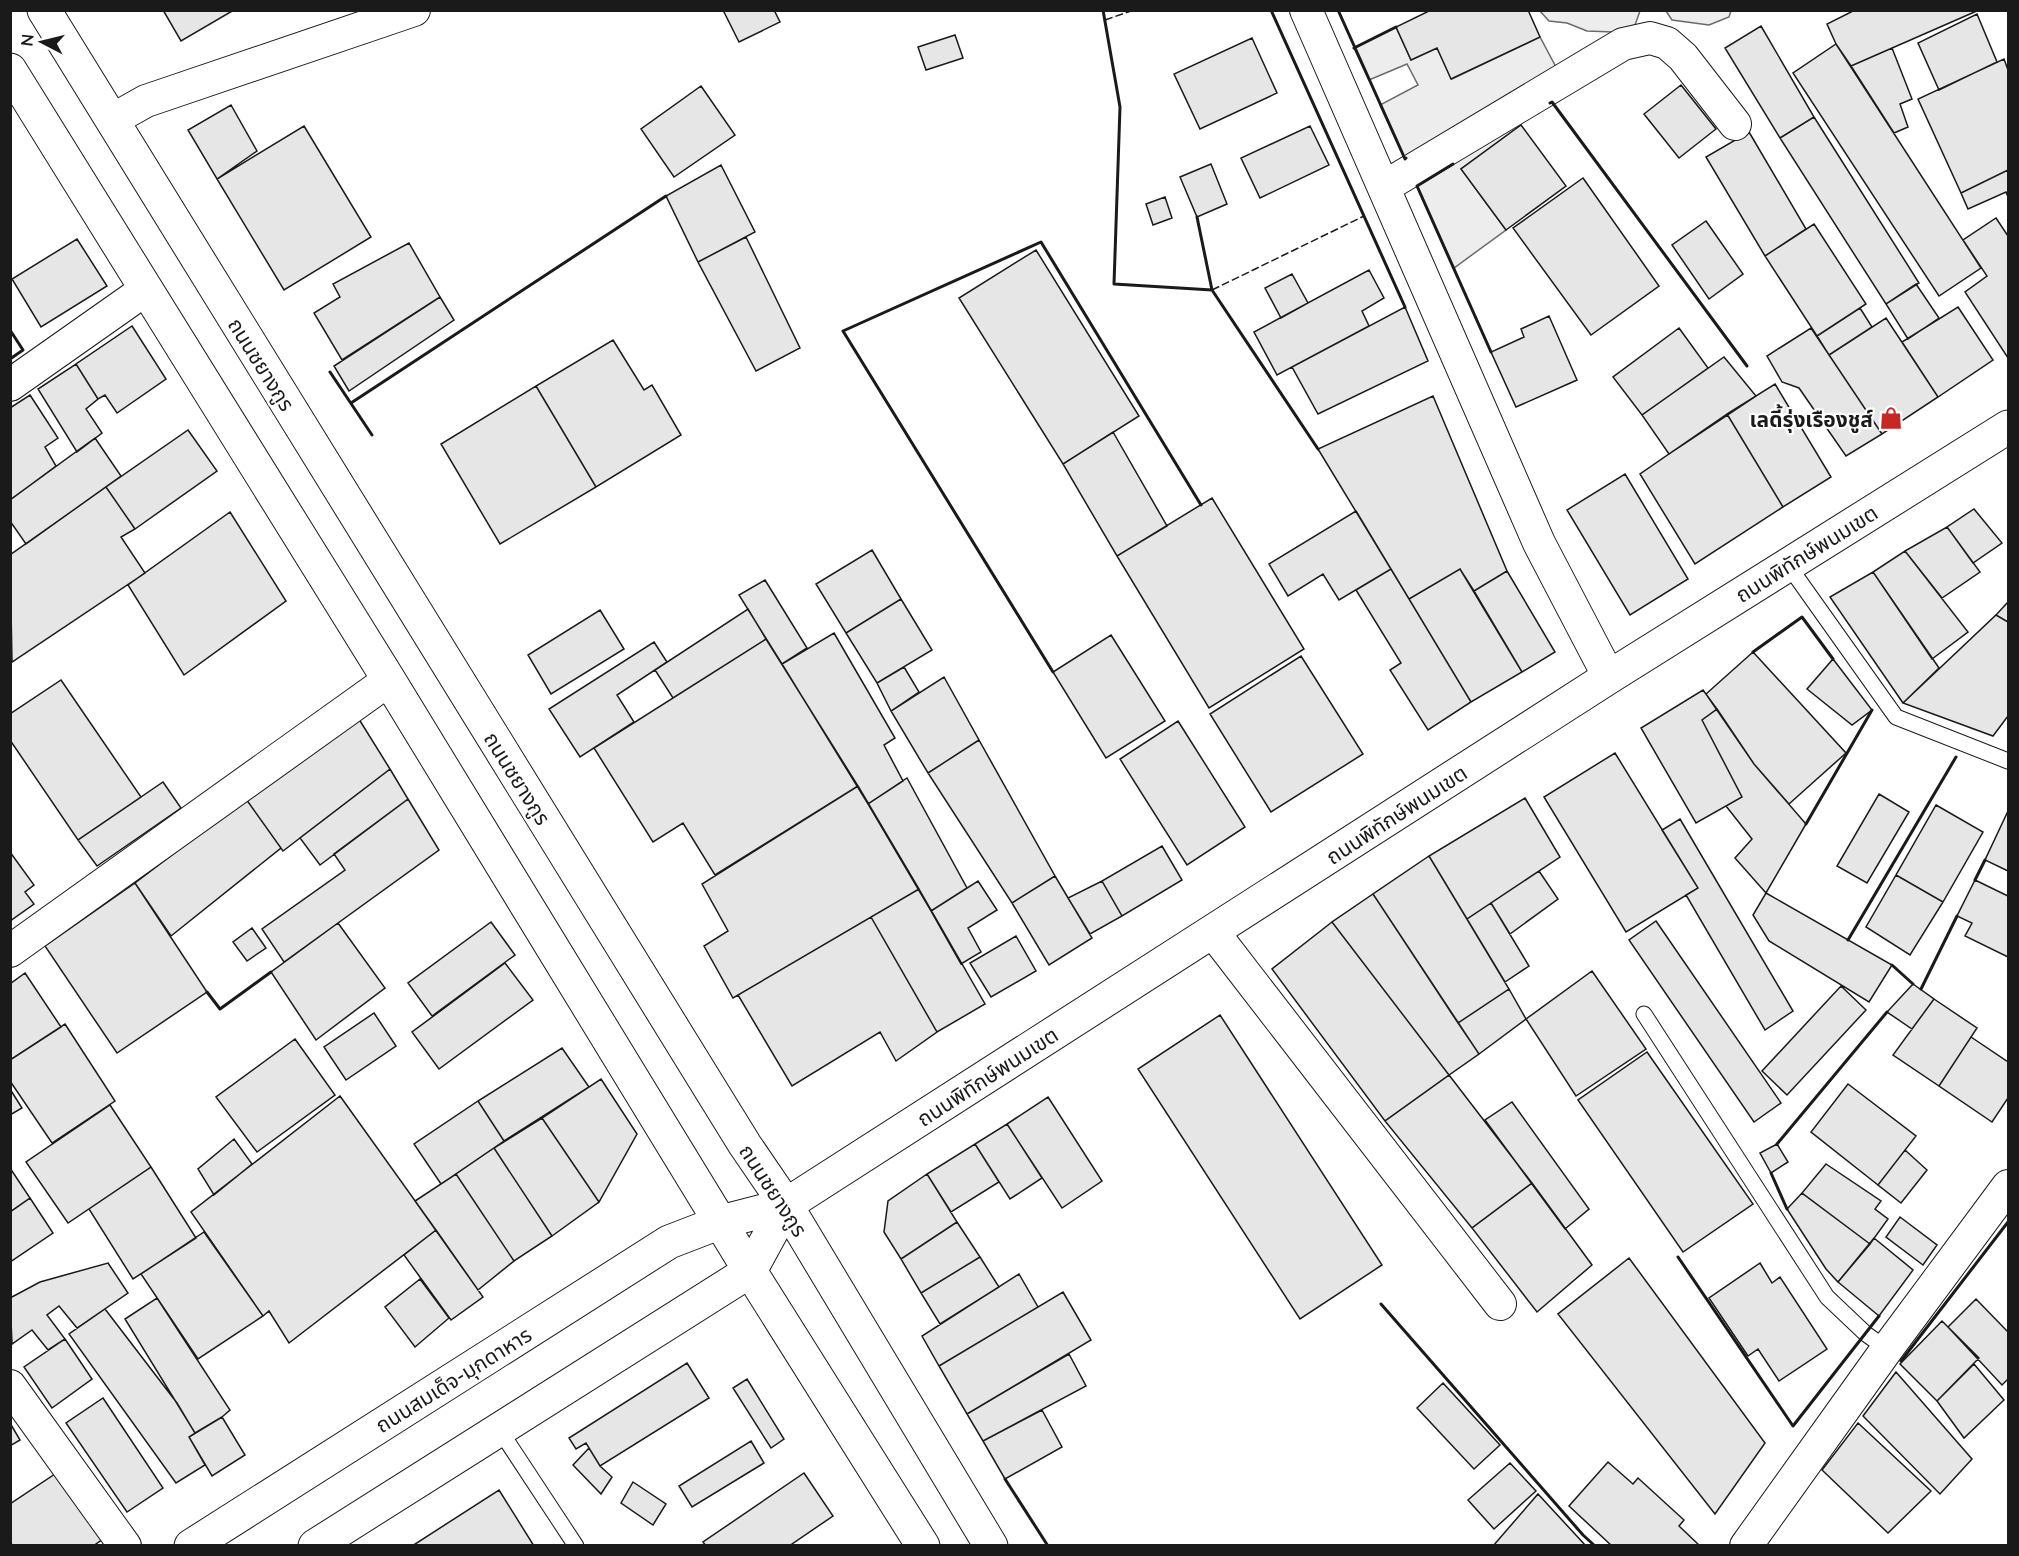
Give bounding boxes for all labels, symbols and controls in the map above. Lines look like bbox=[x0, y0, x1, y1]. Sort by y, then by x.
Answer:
north arrow bbox=[12, 12, 72, 72]
text: N bbox=[16, 33, 37, 47]
street label: ถนนชยางกูร bbox=[222, 313, 300, 416]
place label: เลดี้รุ่งเรืองชูส์ bbox=[1750, 404, 1873, 433]
shop icon: เลดี้รุ่งเรืองชูส์ bbox=[1878, 405, 1904, 431]
street label: ถนนพิทักษ์พนมเขต bbox=[1730, 499, 1882, 607]
street label: ถนนชยางกูร bbox=[478, 727, 556, 830]
street label: ถนนพิทักษ์พนมเขต bbox=[1321, 759, 1471, 869]
street label: ถนนพิทักษ์พนมเขต bbox=[912, 1021, 1062, 1131]
street label: ถนนชยางกูร bbox=[733, 1139, 813, 1242]
street label: ถนนสมเด็จ-มุกดาหาร bbox=[370, 1321, 537, 1439]

